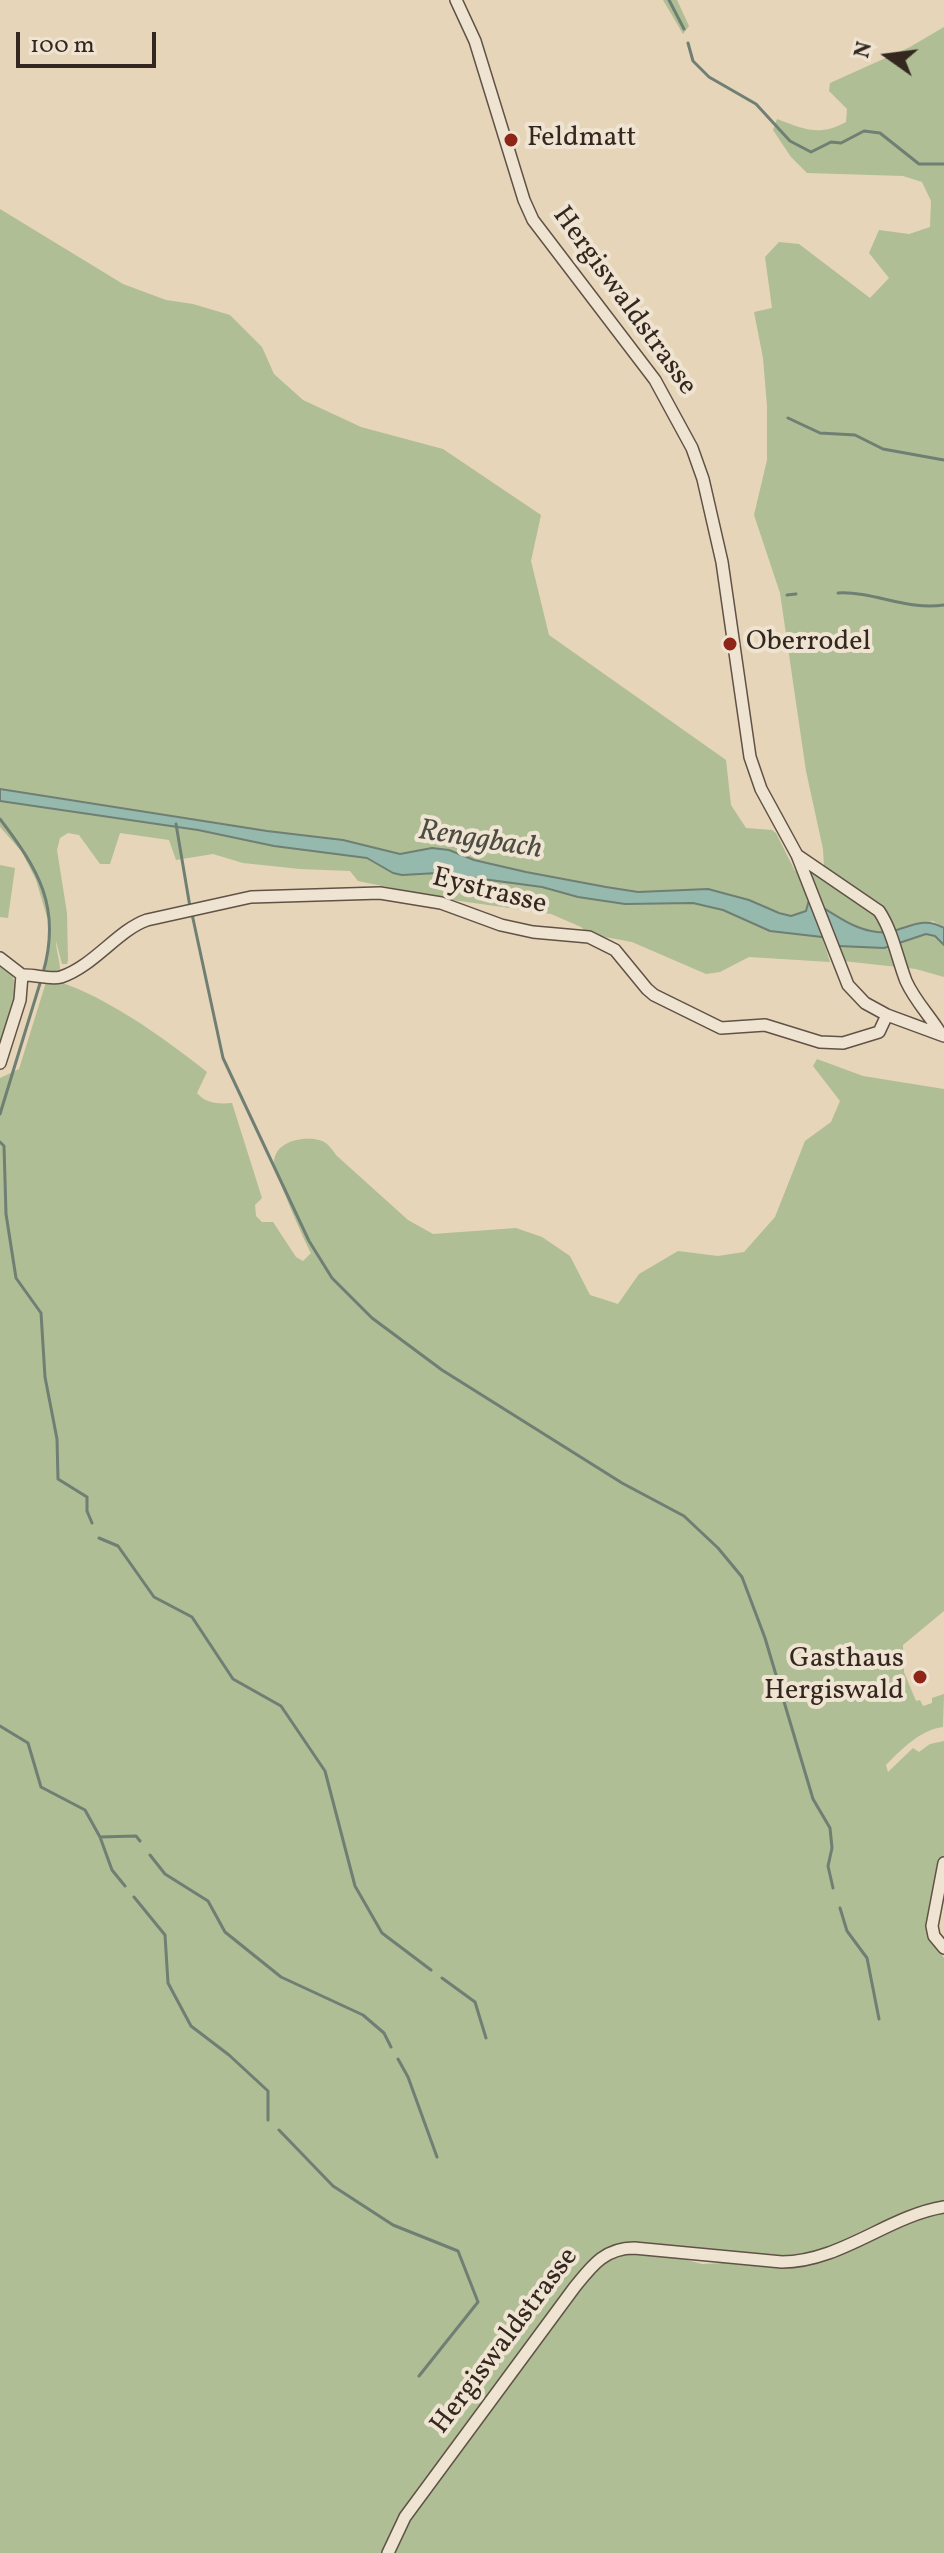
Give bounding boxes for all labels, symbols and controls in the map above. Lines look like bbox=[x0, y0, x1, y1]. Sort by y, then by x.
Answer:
scale bar bbox=[20, 16, 160, 66]
north arrow bbox=[848, 16, 928, 96]
text: 100 m bbox=[30, 29, 95, 63]
text: N bbox=[847, 39, 881, 62]
place label: Feldmatt bbox=[527, 123, 636, 157]
marker: Feldmatt bbox=[502, 131, 520, 149]
street label: Hergiswaldstrasse bbox=[543, 201, 703, 403]
place label: Oberrodel bbox=[746, 627, 871, 661]
marker: Oberrodel bbox=[721, 635, 739, 653]
water label: Renggbach bbox=[416, 814, 544, 870]
street label: Eystrasse bbox=[428, 863, 550, 923]
place label: Gasthaus Hergiswald bbox=[764, 1644, 904, 1710]
marker: Gasthaus Hergiswald bbox=[911, 1668, 929, 1686]
street label: Hergiswaldstrasse bbox=[425, 2242, 587, 2442]

